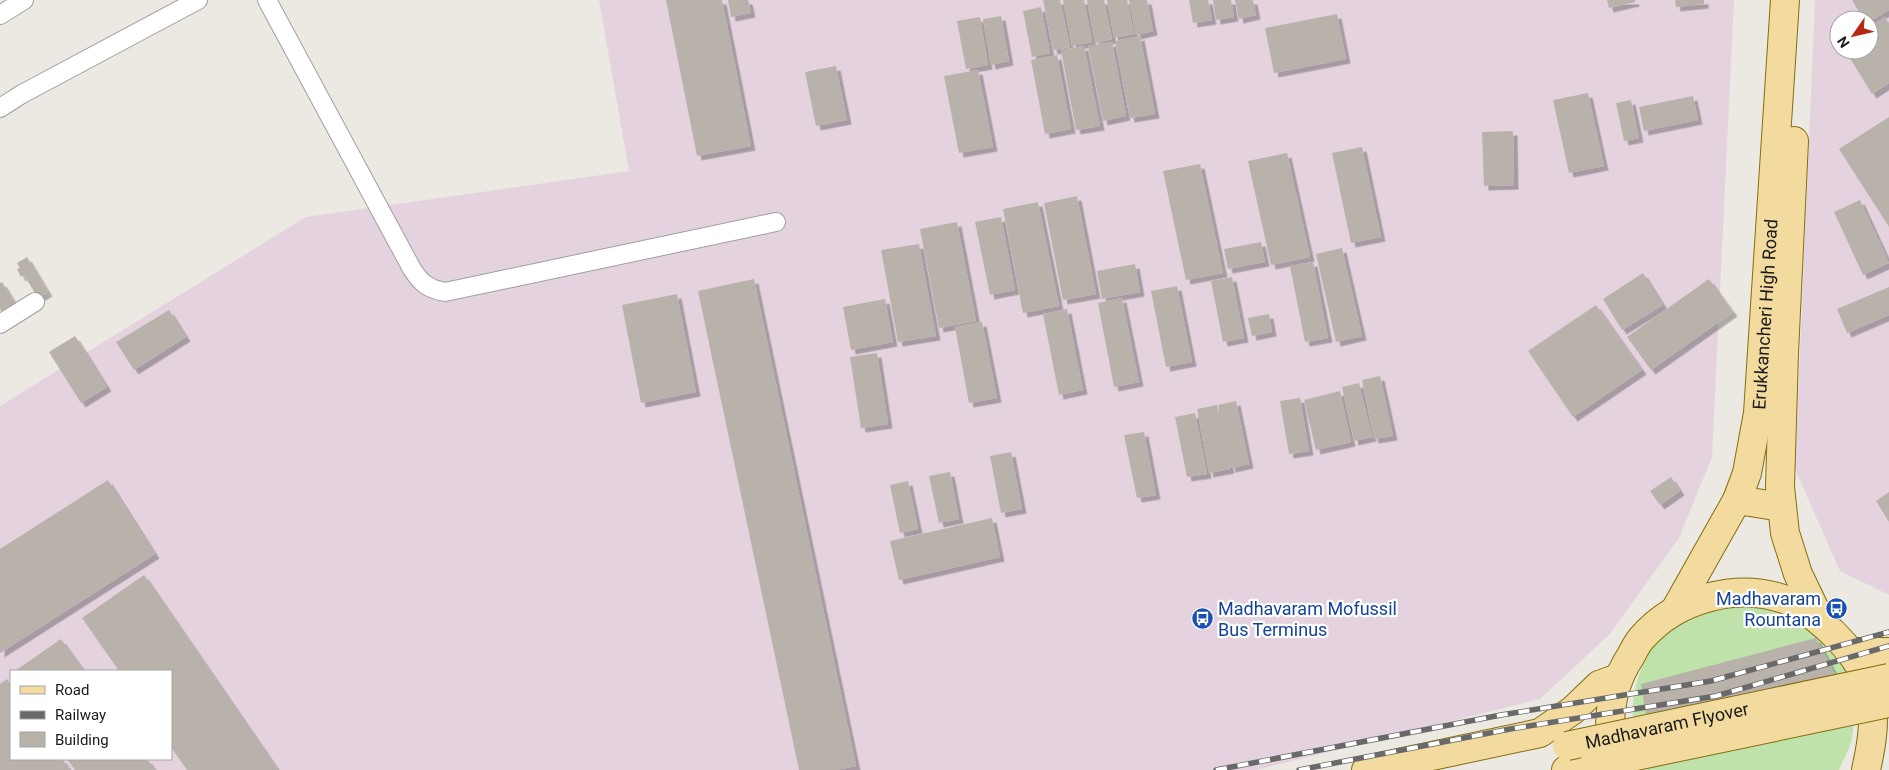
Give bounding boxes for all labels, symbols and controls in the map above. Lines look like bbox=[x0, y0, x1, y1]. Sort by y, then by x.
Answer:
north arrow bbox=[1829, 10, 1879, 60]
text: N bbox=[1834, 34, 1853, 51]
street label: Erukkancheri High Road bbox=[1748, 218, 1781, 410]
place label: Madhavaram Rountana bbox=[1716, 588, 1821, 630]
bus stop icon: Madhavaram Rountana bbox=[1825, 596, 1849, 620]
place label: Madhavaram Mofussil Bus Terminus bbox=[1218, 598, 1397, 640]
bus stop icon: Madhavaram Mofussil Bus Terminus bbox=[1190, 606, 1214, 630]
legend bbox=[10, 670, 172, 760]
text: Road bbox=[55, 681, 89, 699]
street label: Madhavaram Flyover bbox=[1583, 697, 1750, 752]
text: Railway bbox=[55, 706, 106, 724]
text: Building bbox=[55, 731, 109, 749]

